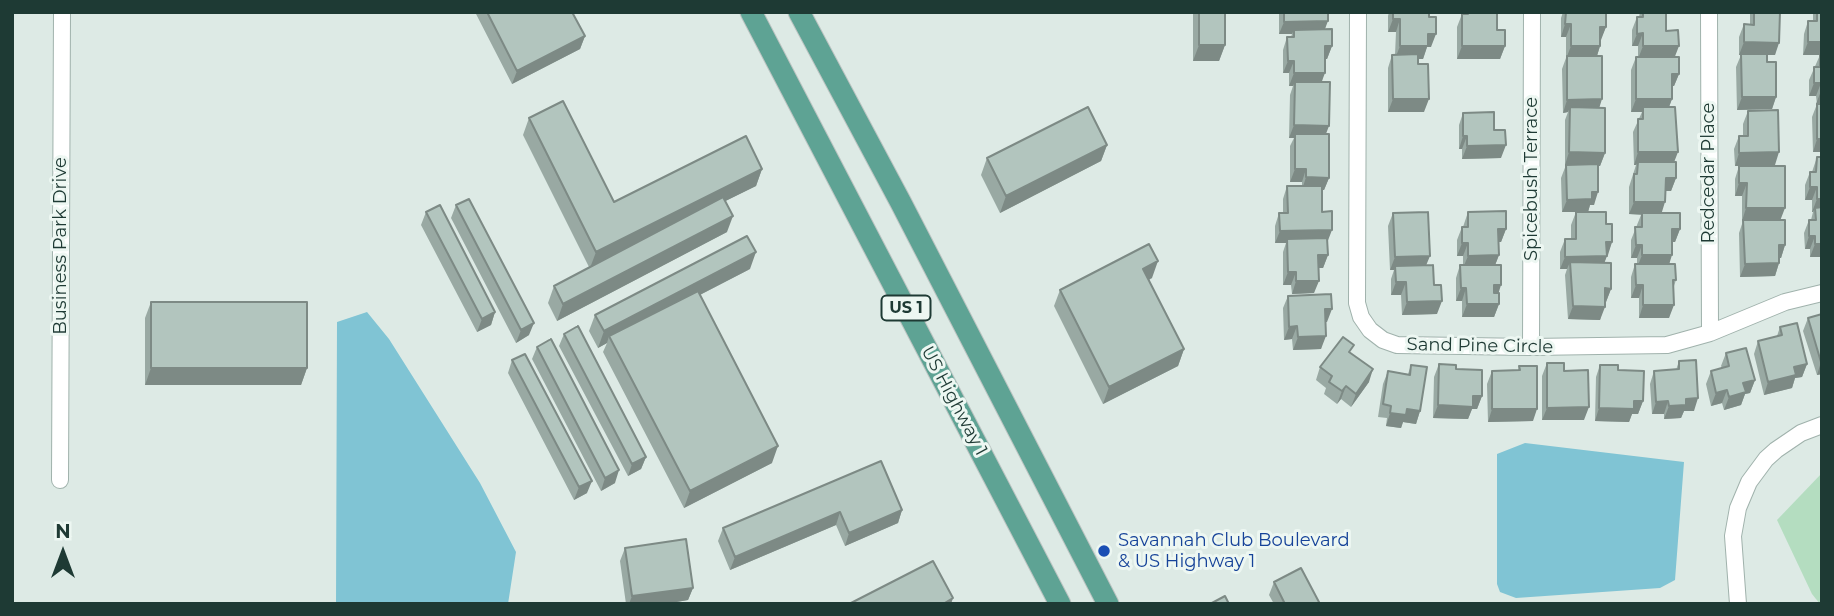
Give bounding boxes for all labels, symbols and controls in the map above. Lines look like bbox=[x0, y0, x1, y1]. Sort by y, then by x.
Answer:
street label: Spicebush Terrace bbox=[1521, 97, 1543, 261]
street label: Redcedar Place bbox=[1698, 103, 1720, 243]
street label: Business Park Drive bbox=[50, 157, 72, 335]
road number: US 1 bbox=[881, 296, 930, 320]
street label: Sand Pine Circle bbox=[1407, 334, 1553, 358]
street label: US Highway 1 bbox=[916, 343, 992, 459]
north arrow bbox=[28, 518, 98, 588]
text: N bbox=[55, 520, 71, 543]
place label: Savannah Club Boulevard & US Highway 1 bbox=[1118, 530, 1350, 572]
marker: Savannah Club Boulevard & US Highway 1 bbox=[1096, 543, 1112, 559]

